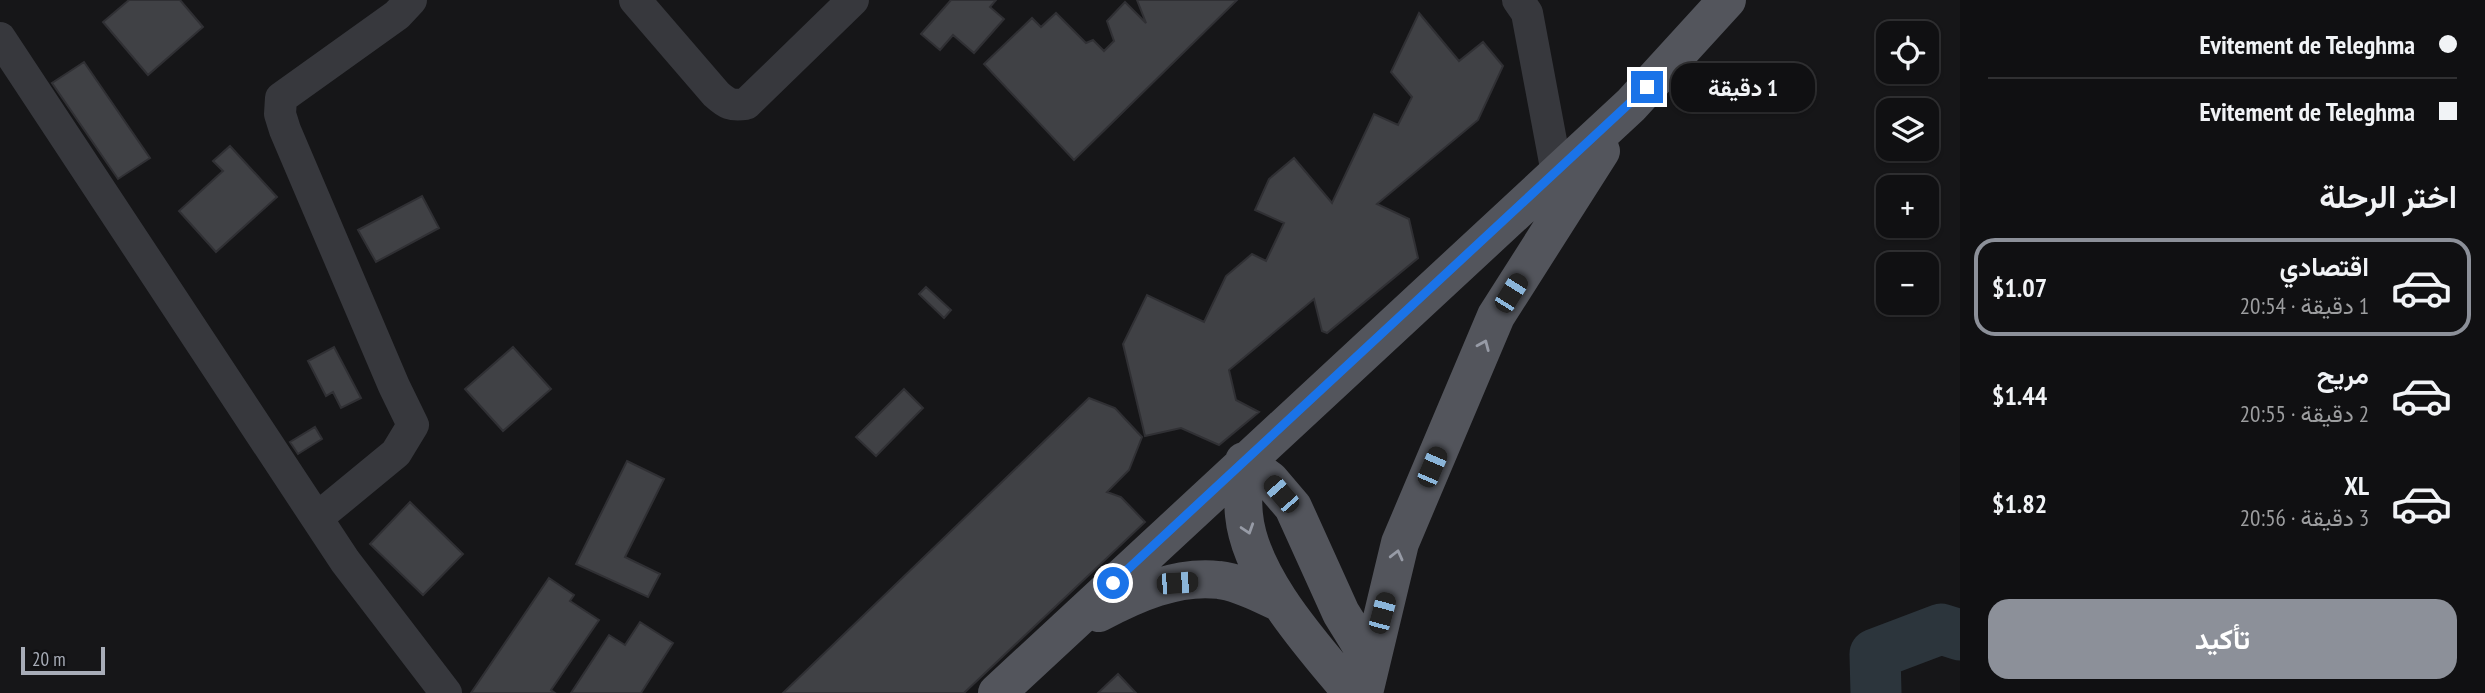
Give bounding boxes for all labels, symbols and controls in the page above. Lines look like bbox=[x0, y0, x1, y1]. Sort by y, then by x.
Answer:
map controls bbox=[1876, 21, 1939, 315]
button: locate bbox=[1876, 21, 1939, 84]
text: Evitement de Teleghma bbox=[2199, 28, 2415, 61]
callout: 1 دقيقة bbox=[1672, 62, 1815, 112]
route end bbox=[1631, 71, 1663, 103]
text: 1 دقيقة bbox=[1708, 73, 1778, 102]
text: Evitement de Teleghma bbox=[2199, 95, 2415, 128]
button: layers bbox=[1876, 98, 1939, 161]
button: + bbox=[1876, 175, 1939, 238]
text: اختر الرحلة bbox=[2319, 175, 2457, 217]
text: اقتصادي bbox=[2280, 250, 2369, 283]
button: − bbox=[1876, 252, 1939, 315]
icon: car bbox=[2390, 256, 2453, 319]
car bbox=[1491, 270, 1532, 316]
text: $1.07 bbox=[1992, 271, 2047, 304]
text: 1 دقيقة · 20:54 bbox=[2240, 291, 2369, 320]
one-way arrow bbox=[1476, 340, 1490, 352]
text: مريح bbox=[2317, 358, 2369, 391]
icon: car bbox=[2390, 364, 2453, 427]
text: $1.44 bbox=[1992, 379, 2047, 412]
text: 2 دقيقة · 20:55 bbox=[2240, 399, 2369, 428]
car bbox=[1415, 444, 1450, 490]
text: XL bbox=[2344, 469, 2369, 502]
car bbox=[1260, 471, 1303, 517]
icon: car bbox=[2390, 472, 2453, 535]
text: $1.82 bbox=[1992, 487, 2047, 520]
text: 3 دقيقة · 20:56 bbox=[2240, 503, 2369, 532]
one-way arrow bbox=[1240, 522, 1254, 534]
one-way arrow bbox=[1389, 549, 1403, 561]
route start bbox=[1097, 567, 1129, 599]
car bbox=[1156, 571, 1199, 595]
car bbox=[1367, 590, 1398, 636]
button: تأكيد bbox=[1988, 599, 2457, 679]
scale bar bbox=[21, 644, 105, 676]
text: 20 m bbox=[32, 647, 66, 671]

